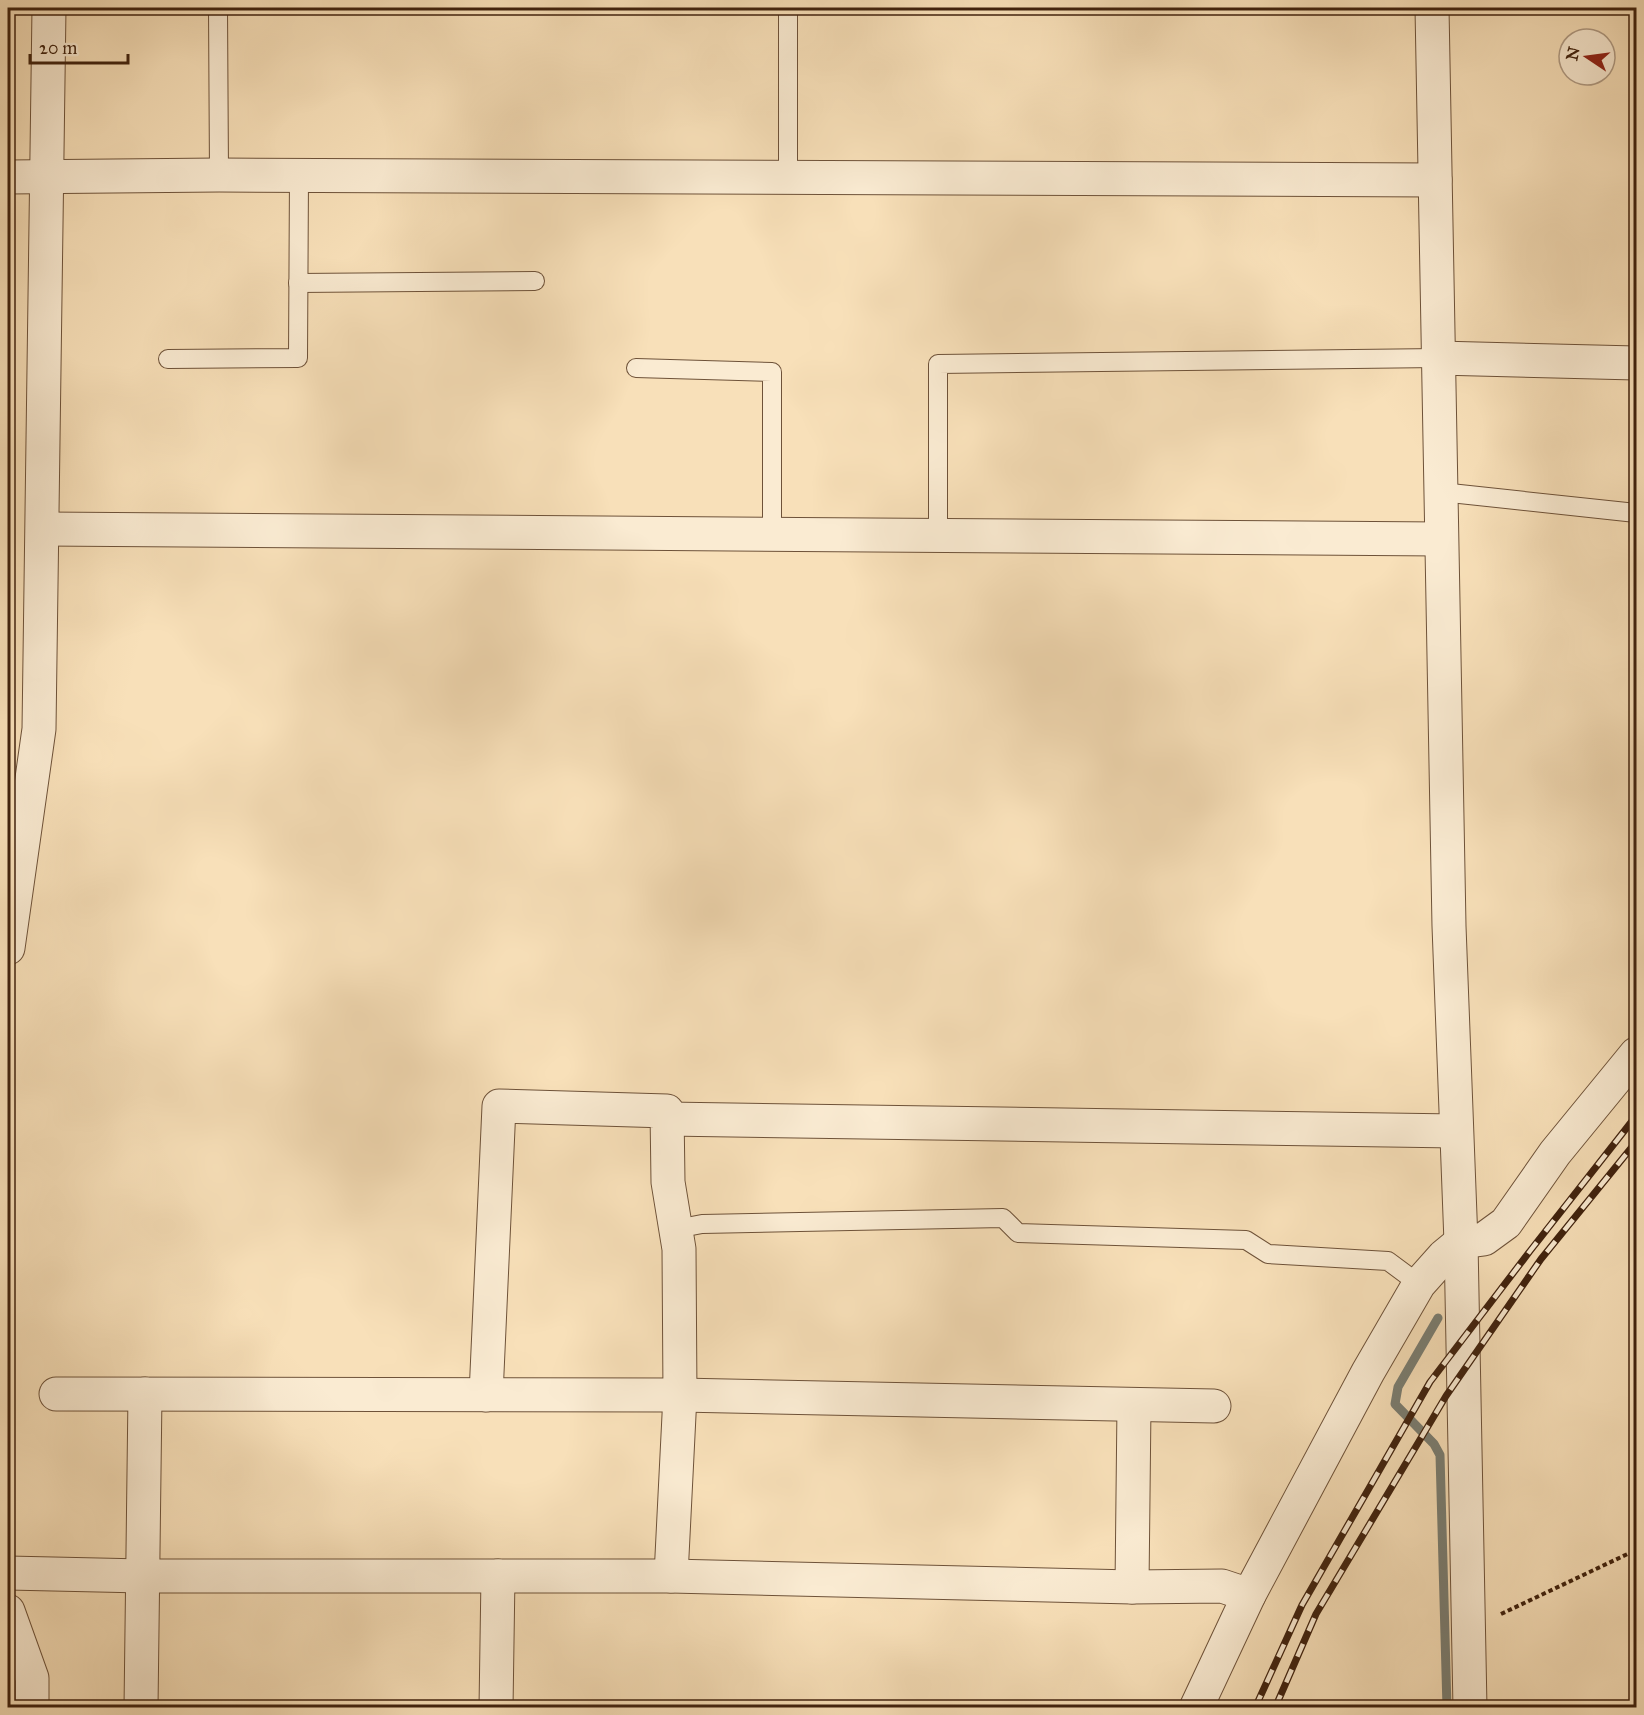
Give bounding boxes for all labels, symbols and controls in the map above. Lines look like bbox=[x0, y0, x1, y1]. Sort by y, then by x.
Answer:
scale bar bbox=[30, 27, 128, 65]
north arrow bbox=[1557, 27, 1617, 87]
text: 20 m bbox=[39, 37, 77, 59]
text: N bbox=[1562, 45, 1584, 62]

